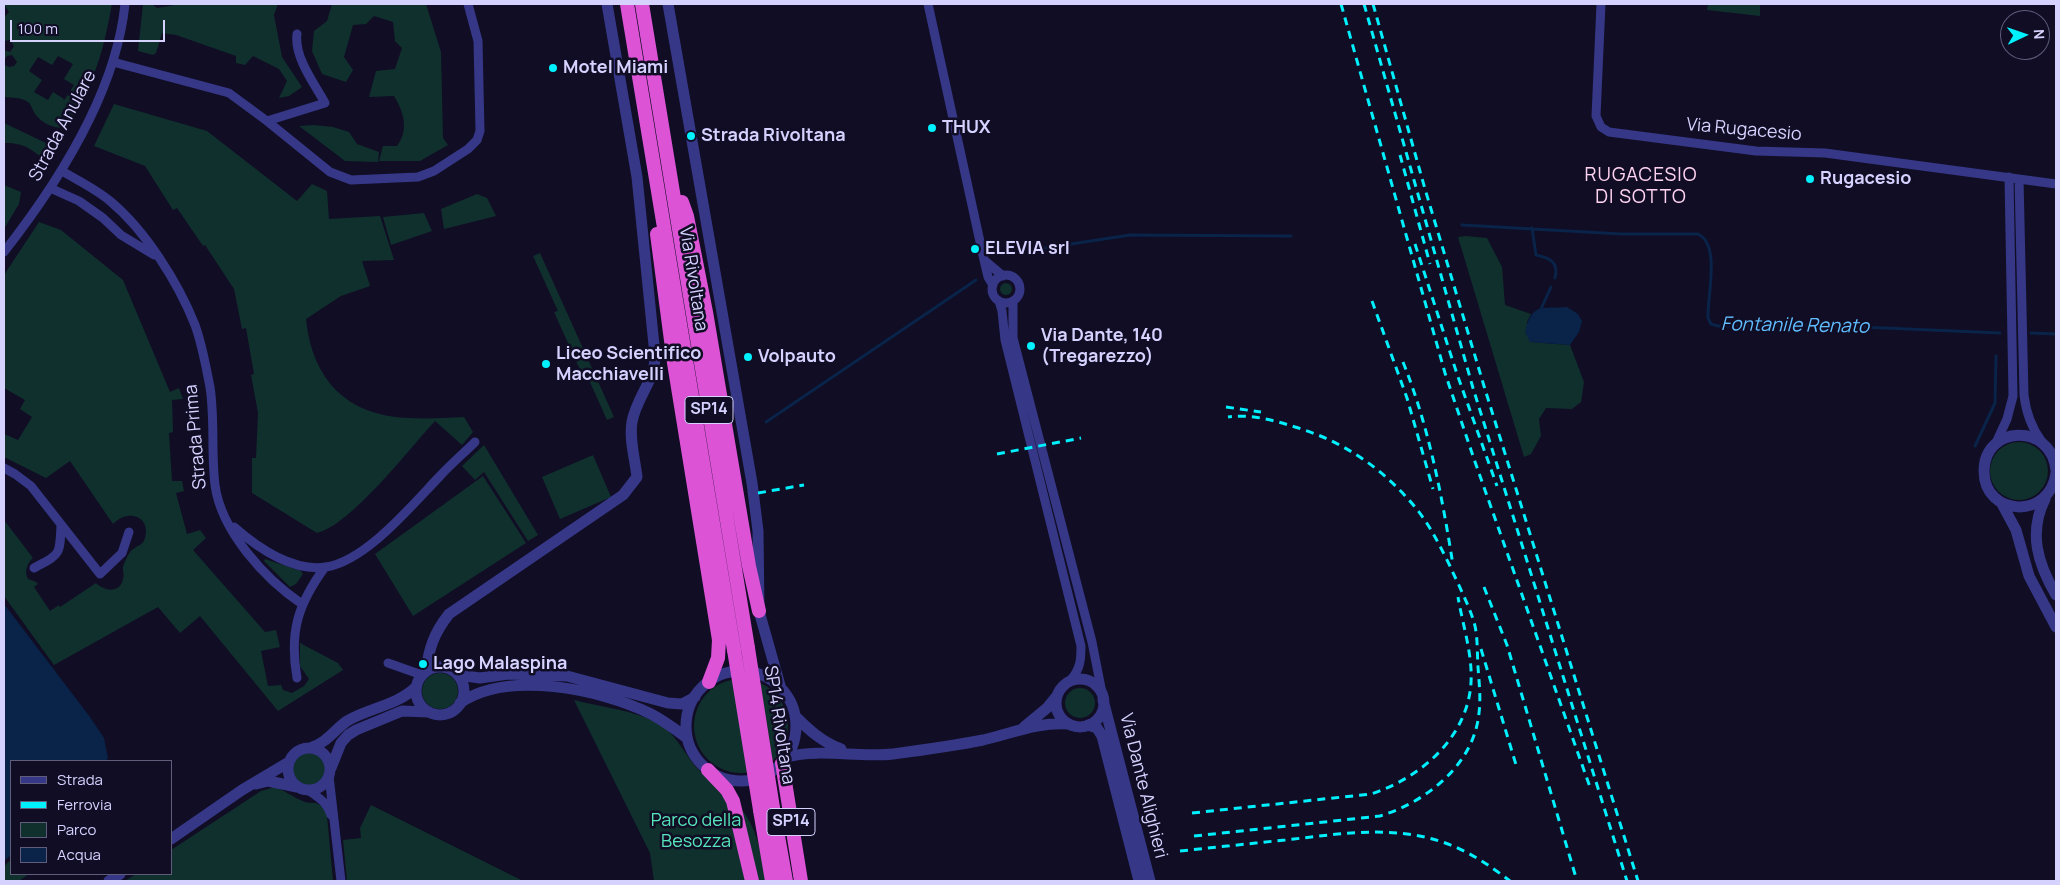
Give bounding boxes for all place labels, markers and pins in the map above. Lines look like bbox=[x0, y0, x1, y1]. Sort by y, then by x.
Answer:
place label: Motel Miami bbox=[563, 57, 668, 79]
marker: Motel Miami bbox=[547, 62, 559, 74]
place label: THUX bbox=[942, 117, 991, 139]
marker: THUX bbox=[926, 122, 938, 134]
place label: Strada Rivoltana bbox=[701, 125, 846, 147]
marker: Strada Rivoltana bbox=[685, 130, 697, 142]
place label: Rugacesio bbox=[1820, 168, 1911, 190]
marker: Rugacesio bbox=[1804, 173, 1816, 185]
place label: ELEVIA srl bbox=[985, 238, 1070, 260]
marker: ELEVIA srl bbox=[969, 243, 981, 255]
place label: Via Dante, 140 (Tregarezzo) bbox=[1041, 325, 1163, 368]
marker: Via Dante, 140 (Tregarezzo) bbox=[1025, 340, 1037, 352]
place label: Liceo Scientifico Macchiavelli bbox=[556, 343, 701, 386]
place label: Volpauto bbox=[758, 346, 836, 368]
marker: Volpauto bbox=[742, 351, 754, 363]
marker: Liceo Scientifico Macchiavelli bbox=[540, 358, 552, 370]
place label: Lago Malaspina bbox=[433, 653, 567, 675]
marker: Lago Malaspina bbox=[417, 658, 429, 670]

